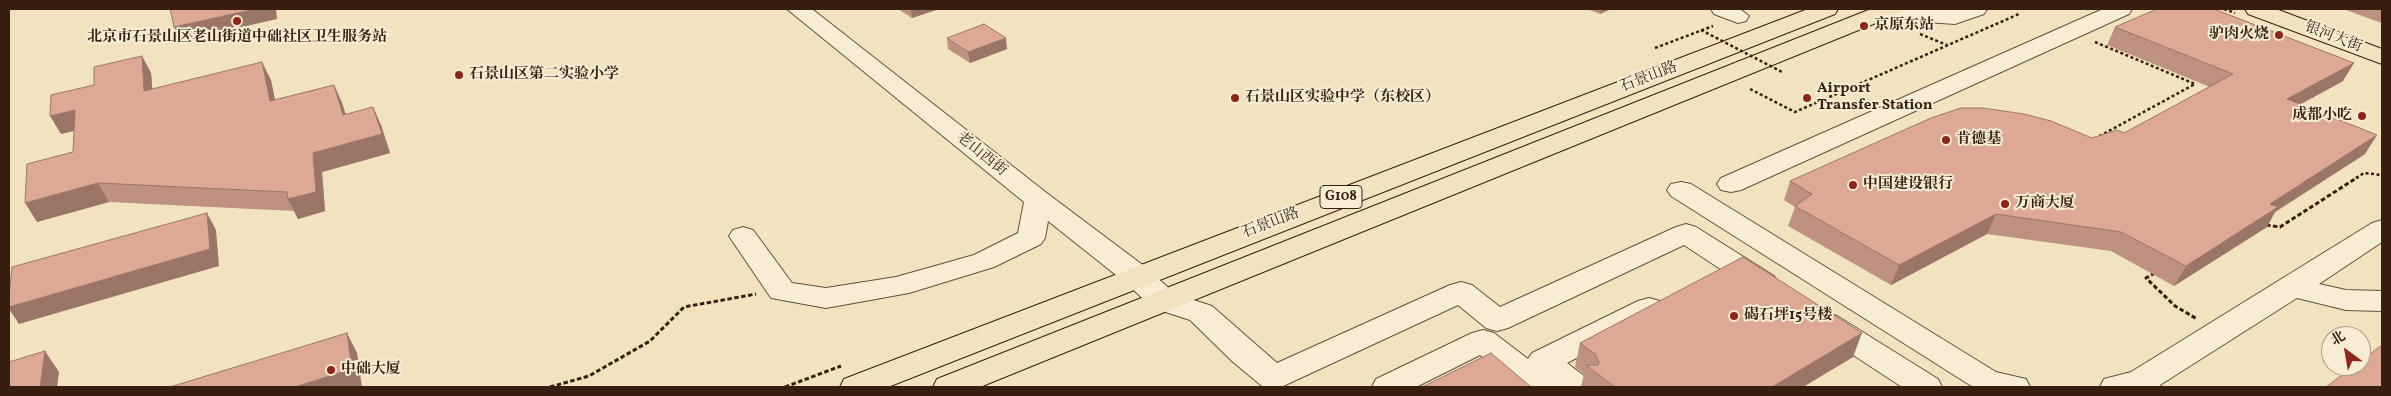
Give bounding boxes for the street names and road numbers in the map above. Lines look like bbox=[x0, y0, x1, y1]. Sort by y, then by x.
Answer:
street label: 银河大街 bbox=[2302, 19, 2364, 57]
street label: 石景山路 bbox=[1618, 59, 1680, 97]
street label: 老山西街 bbox=[952, 129, 1010, 181]
road number: G108 bbox=[1320, 186, 1362, 208]
street label: 石景山路 bbox=[1240, 205, 1302, 243]

